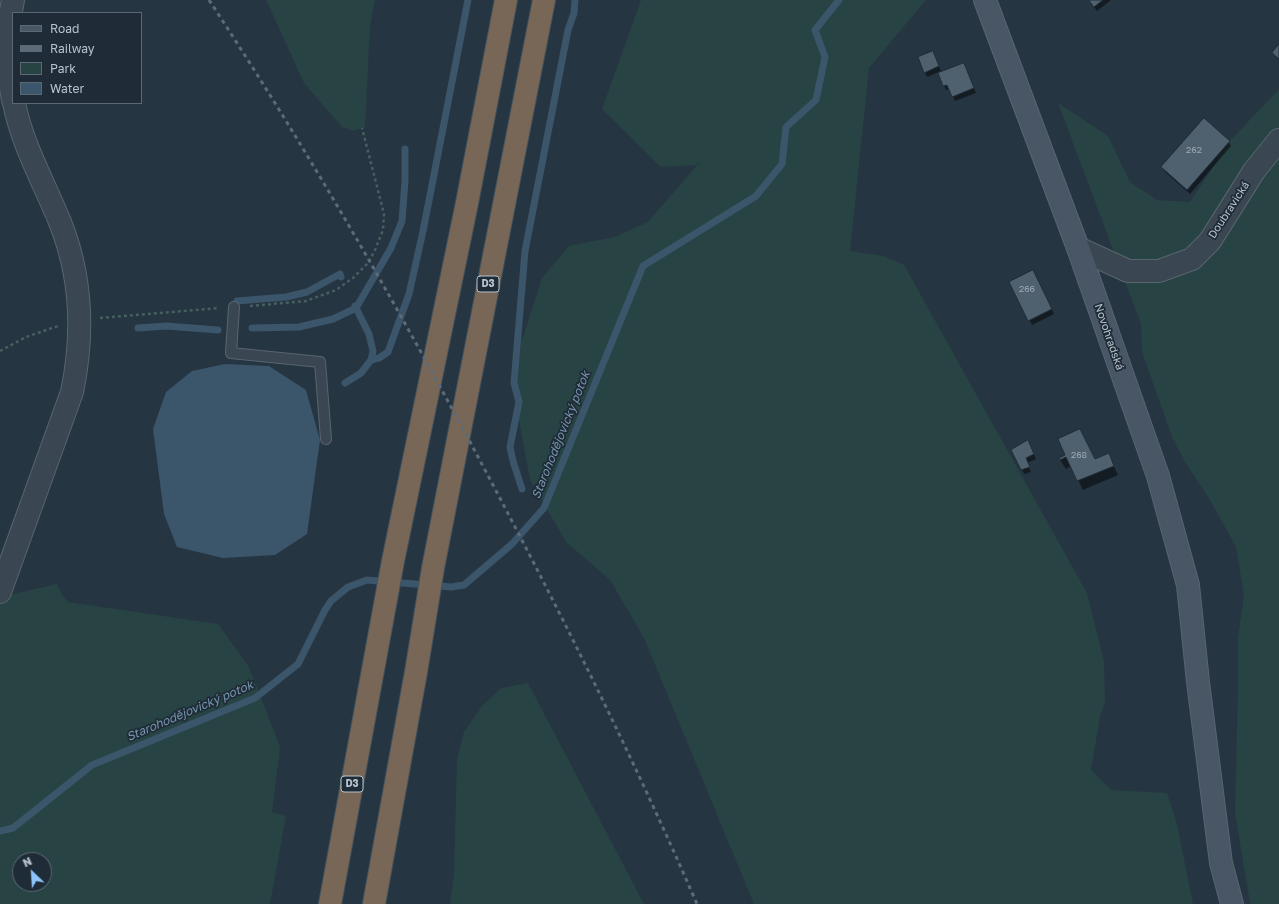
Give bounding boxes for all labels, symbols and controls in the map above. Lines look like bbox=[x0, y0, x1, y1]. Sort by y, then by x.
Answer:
legend bbox=[12, 12, 142, 104]
text: Road bbox=[50, 21, 79, 36]
text: Railway bbox=[50, 41, 95, 56]
text: Park bbox=[50, 61, 76, 76]
text: Water bbox=[50, 81, 84, 96]
house number: 262 bbox=[1186, 145, 1202, 155]
street label: Doubravická bbox=[1206, 179, 1252, 241]
road number: D3 bbox=[477, 276, 499, 292]
house number: 266 bbox=[1019, 284, 1035, 294]
street label: Novohradská bbox=[1091, 302, 1127, 372]
water label: Starohodějovický potok bbox=[529, 369, 593, 501]
house number: 268 bbox=[1071, 450, 1087, 460]
water label: Starohodějovický potok bbox=[124, 678, 256, 744]
road number: D3 bbox=[341, 776, 363, 792]
north arrow bbox=[12, 852, 52, 892]
text: N bbox=[21, 854, 34, 869]

